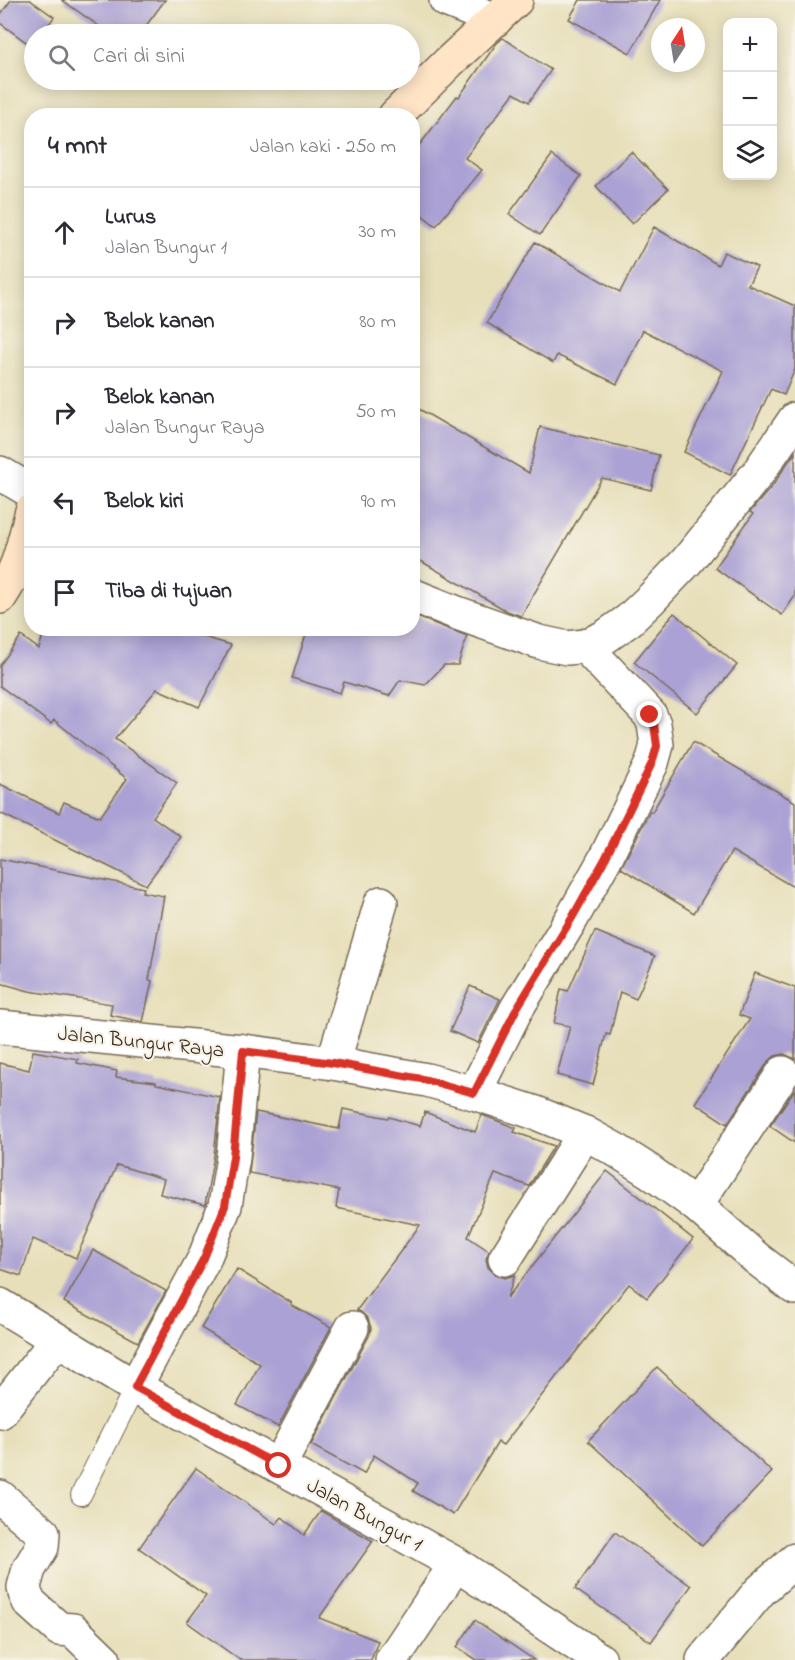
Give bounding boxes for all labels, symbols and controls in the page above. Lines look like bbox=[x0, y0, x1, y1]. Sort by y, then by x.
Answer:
north arrow bbox=[651, 18, 705, 72]
map controls bbox=[723, 18, 777, 180]
button: + bbox=[723, 18, 777, 72]
search box bbox=[24, 24, 420, 90]
icon: search bbox=[45, 41, 78, 74]
text: Cari di sini bbox=[93, 41, 185, 73]
button: − bbox=[723, 72, 777, 126]
button: layers bbox=[723, 126, 777, 180]
text: 4 mnt bbox=[48, 128, 107, 166]
text: Jalan kaki · 250 m bbox=[250, 133, 396, 162]
text: Lurus bbox=[105, 202, 156, 234]
icon: ahead bbox=[48, 216, 81, 249]
text: 30 m bbox=[359, 218, 396, 247]
text: Jalan Bungur 1 bbox=[105, 234, 227, 263]
icon: right bbox=[48, 306, 81, 339]
text: Belok kanan bbox=[105, 306, 214, 338]
text: 80 m bbox=[359, 308, 396, 337]
text: Belok kanan bbox=[105, 382, 214, 414]
icon: right bbox=[48, 396, 81, 429]
text: 50 m bbox=[355, 398, 396, 427]
text: Jalan Bungur Raya bbox=[105, 414, 265, 443]
icon: left bbox=[48, 486, 81, 519]
text: Belok kiri bbox=[105, 486, 184, 518]
text: 90 m bbox=[361, 488, 396, 517]
icon: arrive bbox=[48, 576, 81, 609]
text: Tiba di tujuan bbox=[105, 576, 232, 608]
route end bbox=[636, 701, 662, 727]
street label: Jalan Bungur Raya bbox=[56, 1019, 226, 1069]
route start bbox=[265, 1452, 291, 1478]
street label: Jalan Bungur 1 bbox=[300, 1472, 428, 1562]

